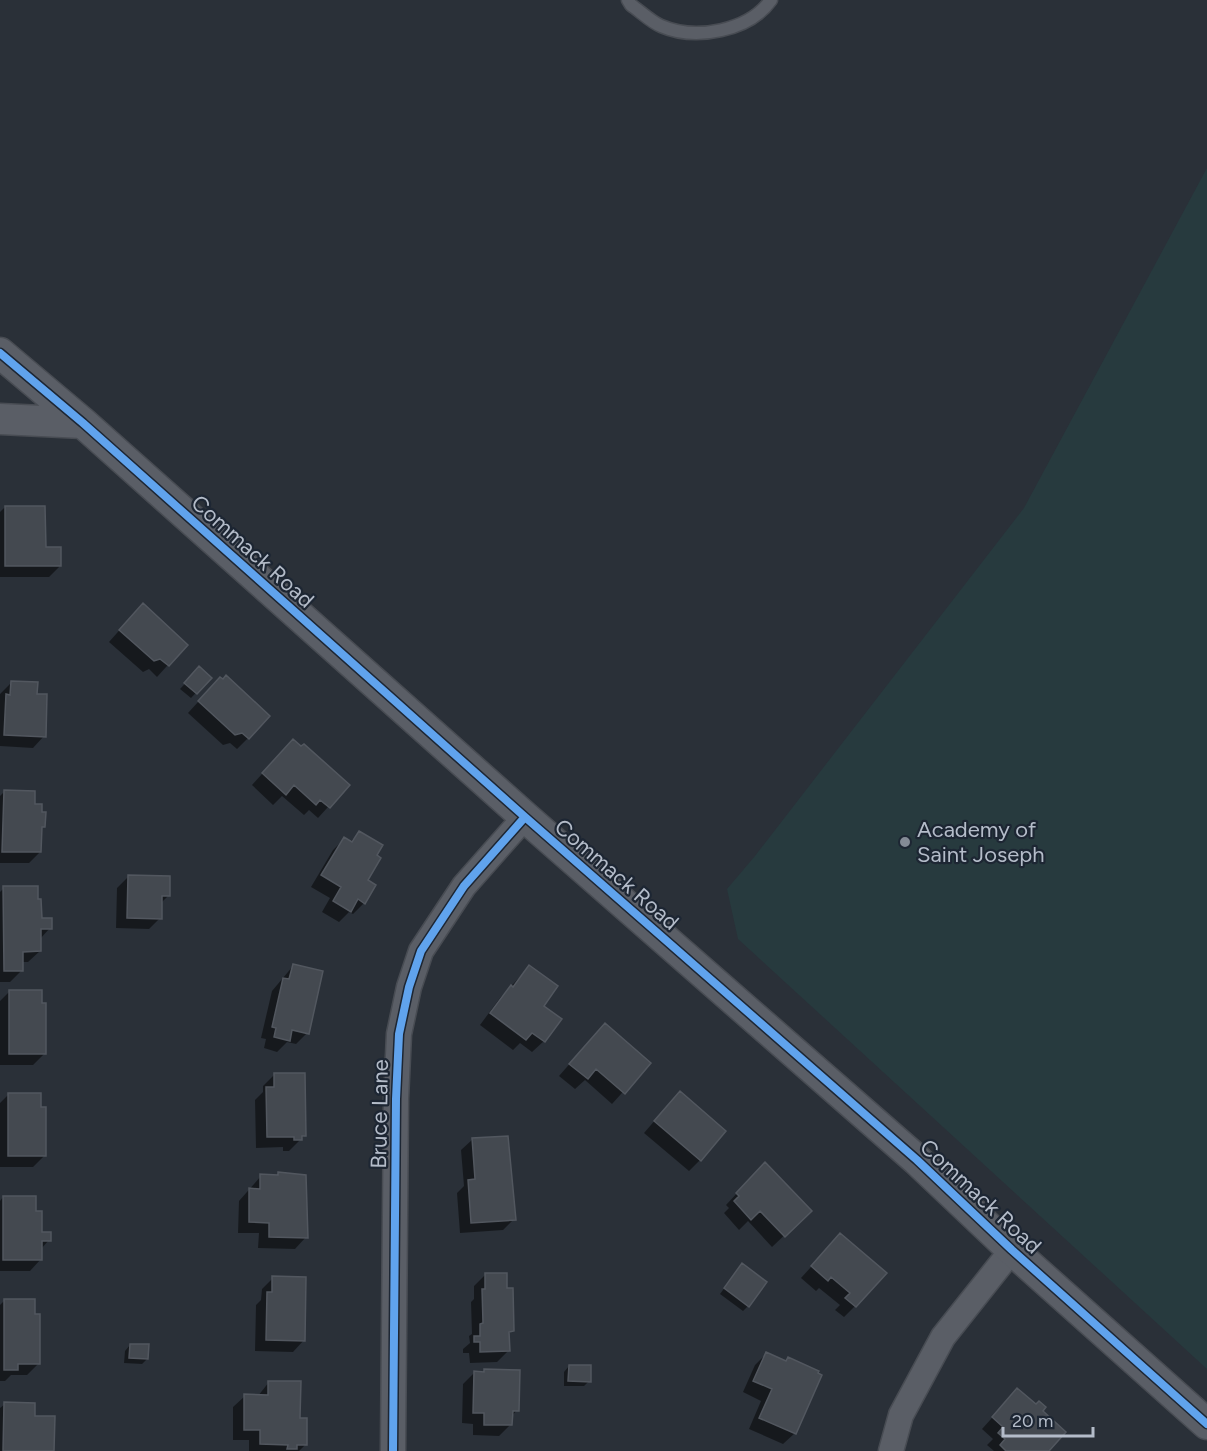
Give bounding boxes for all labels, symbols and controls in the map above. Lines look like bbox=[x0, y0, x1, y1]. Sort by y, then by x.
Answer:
street label: Commack Road bbox=[186, 489, 320, 614]
street label: Commack Road bbox=[549, 813, 684, 936]
place label: Academy of Saint Joseph bbox=[917, 816, 1045, 868]
marker: Academy of Saint Joseph bbox=[898, 835, 912, 849]
street label: Bruce Lane bbox=[365, 1059, 394, 1169]
street label: Commack Road bbox=[914, 1133, 1047, 1259]
scale bar bbox=[1003, 1400, 1093, 1438]
text: 20 m bbox=[1012, 1410, 1053, 1432]

